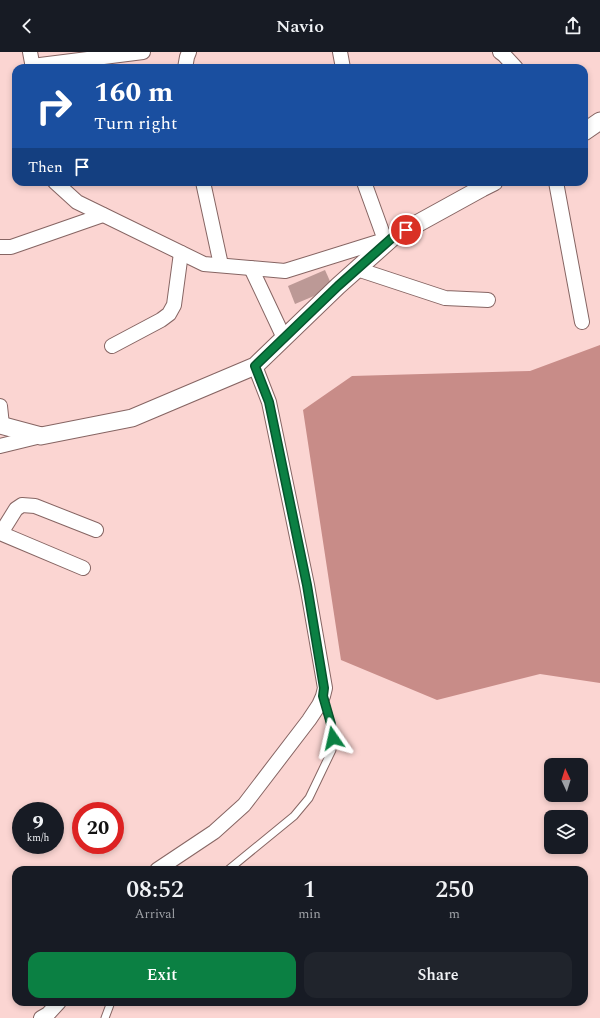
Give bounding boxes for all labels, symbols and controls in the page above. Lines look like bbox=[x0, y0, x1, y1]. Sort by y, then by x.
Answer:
text: Navio bbox=[276, 13, 324, 40]
icon: back bbox=[16, 15, 38, 37]
icon: share bbox=[562, 15, 584, 37]
text: 160 m bbox=[94, 71, 173, 114]
icon: right bbox=[28, 80, 80, 132]
text: Turn right bbox=[94, 110, 177, 137]
text: Then bbox=[28, 156, 63, 179]
icon: arrive bbox=[71, 156, 93, 178]
pin bbox=[389, 213, 423, 247]
icon: arrive bbox=[395, 219, 417, 241]
position arrow bbox=[312, 717, 354, 759]
north arrow bbox=[544, 758, 588, 802]
map controls bbox=[544, 758, 588, 854]
speed limit sign: 20 bbox=[72, 802, 124, 854]
text: 9 bbox=[32, 808, 44, 838]
button: layers bbox=[544, 810, 588, 854]
text: km/h bbox=[27, 830, 49, 846]
text: 08:52 bbox=[126, 872, 184, 908]
text: 1 bbox=[303, 872, 316, 908]
text: 250 bbox=[435, 872, 474, 908]
text: Arrival bbox=[135, 904, 175, 924]
text: min bbox=[298, 904, 321, 924]
text: m bbox=[449, 904, 460, 924]
button: Exit bbox=[28, 952, 296, 998]
button: Share bbox=[304, 952, 572, 998]

